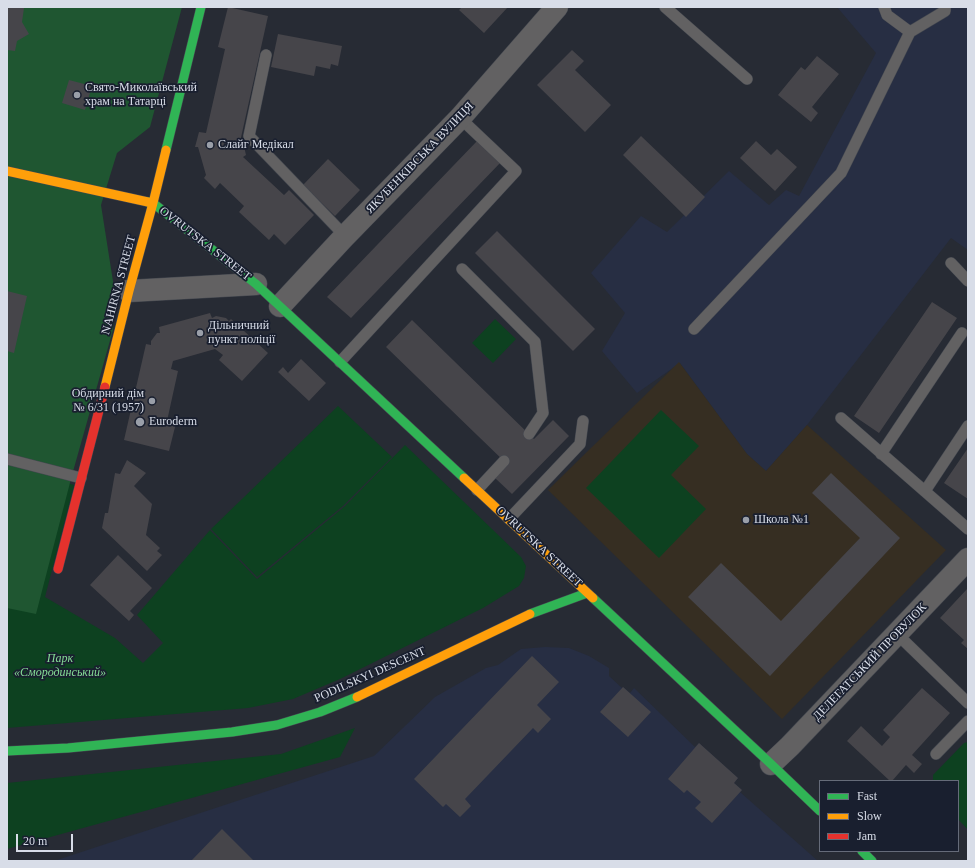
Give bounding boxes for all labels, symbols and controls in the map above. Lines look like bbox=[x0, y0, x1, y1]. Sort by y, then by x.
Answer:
place label: Свято-Миколаївський храм на Татарці bbox=[85, 81, 197, 109]
marker: Свято-Миколаївський храм на Татарці bbox=[72, 90, 82, 100]
street label: ЯКУБЕНКІВСЬКА ВУЛИЦЯ bbox=[363, 99, 477, 217]
place label: Слайг Медікал bbox=[218, 138, 294, 152]
marker: Слайг Медікал bbox=[205, 140, 215, 150]
street label: OVRUTSKA STREET bbox=[156, 204, 254, 284]
street label: NAHIRNA STREET bbox=[99, 234, 139, 336]
place label: Дільничний пункт поліції bbox=[208, 319, 275, 347]
marker: Дільничний пункт поліції bbox=[195, 328, 205, 338]
place label: Обдирний дім № 6/31 (1957) bbox=[72, 387, 144, 415]
marker: Обдирний дім № 6/31 (1957) bbox=[147, 396, 157, 406]
place label: Euroderm bbox=[149, 415, 197, 429]
marker: Euroderm bbox=[134, 416, 146, 428]
street label: OVRUTSKA STREET bbox=[493, 503, 585, 591]
place label: Школа №1 bbox=[754, 513, 809, 527]
marker: Школа №1 bbox=[741, 515, 751, 525]
street label: ДЕЛЕГАТСЬКИЙ ПРОВУЛОК bbox=[810, 600, 930, 724]
street label: PODILSKYI DESCENT bbox=[312, 644, 428, 706]
park label: Парк «Смородинський» bbox=[14, 652, 106, 680]
legend bbox=[819, 780, 959, 852]
text: Fast bbox=[857, 789, 877, 803]
text: Slow bbox=[857, 809, 882, 823]
scale bar bbox=[18, 826, 75, 852]
text: Jam bbox=[857, 829, 876, 843]
text: 20 m bbox=[23, 834, 47, 848]

